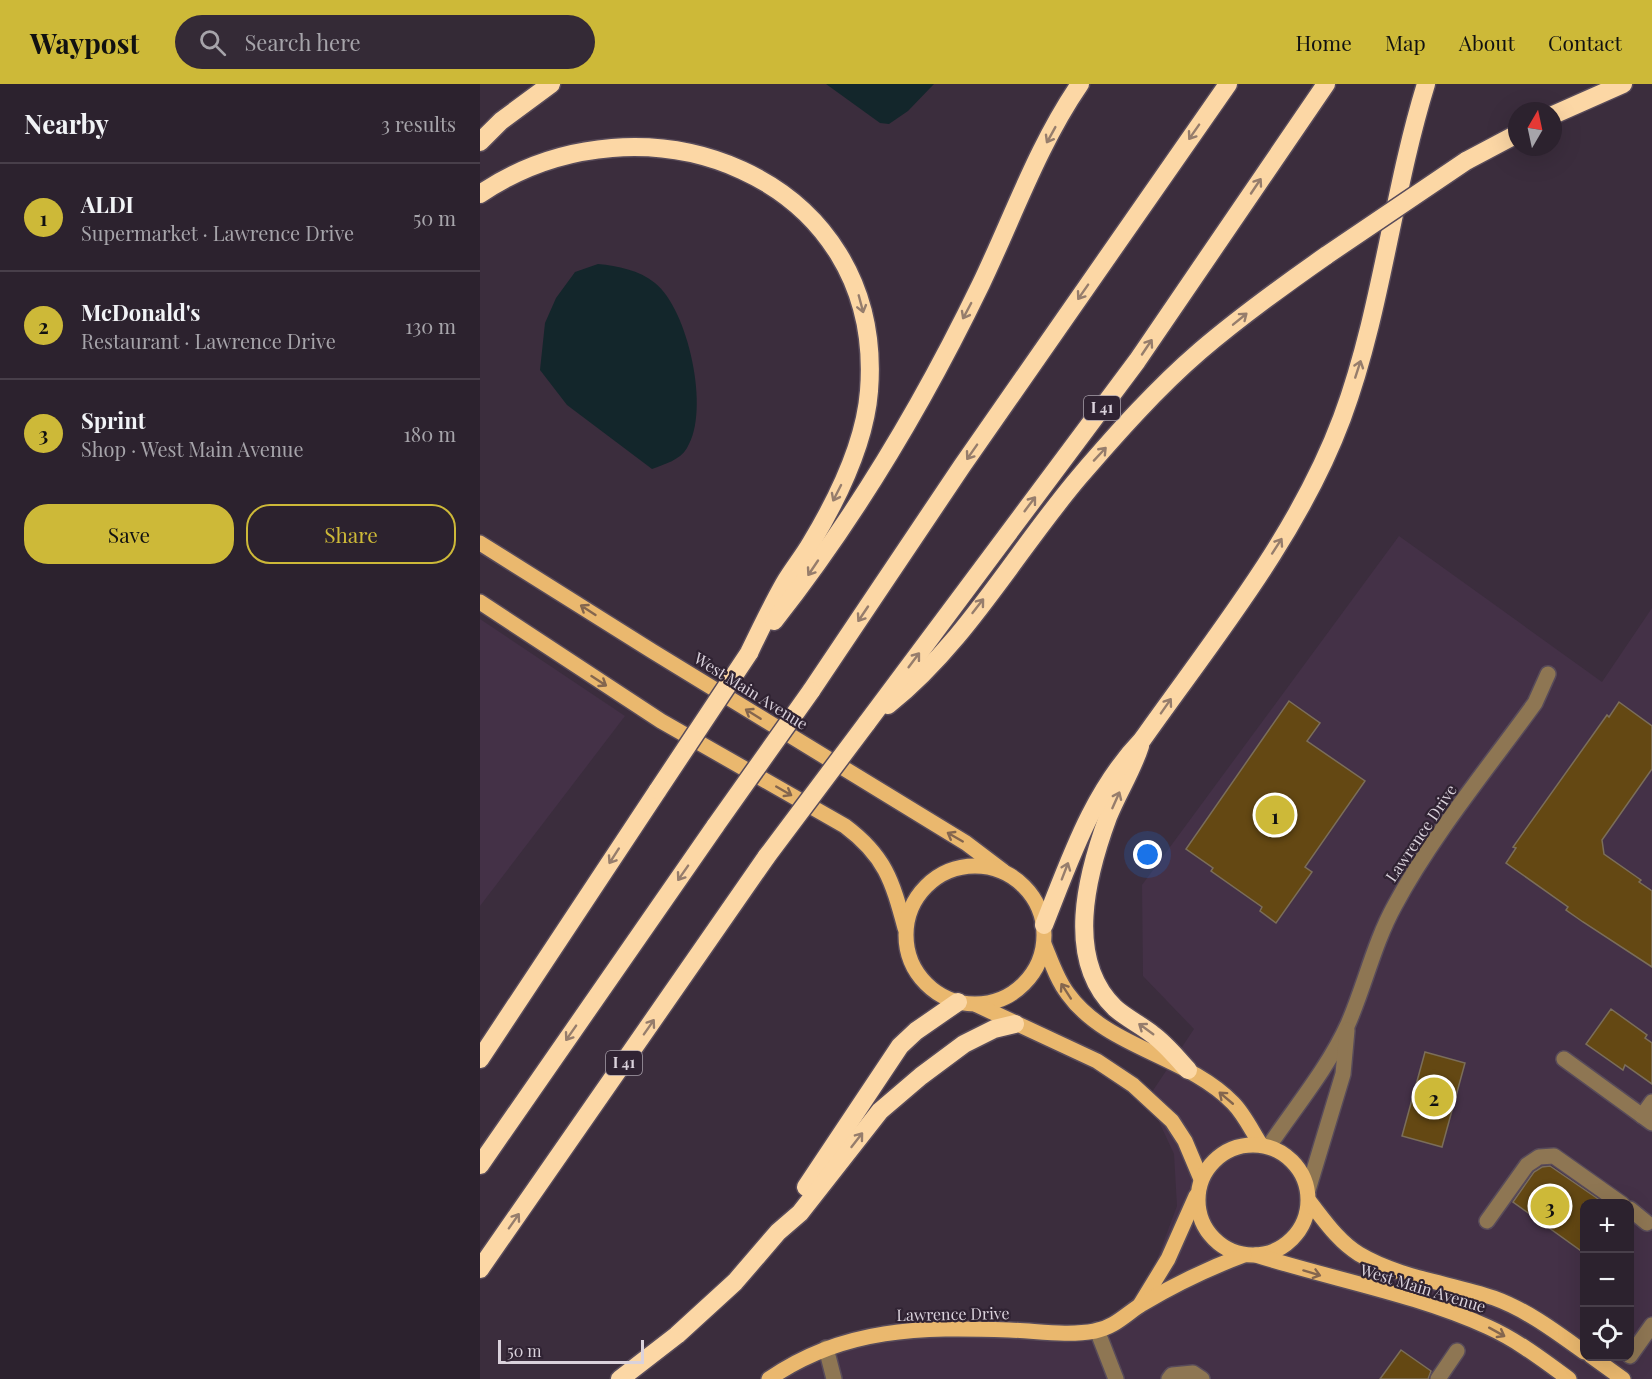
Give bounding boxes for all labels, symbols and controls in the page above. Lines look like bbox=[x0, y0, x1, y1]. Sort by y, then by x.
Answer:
search box bbox=[175, 15, 595, 69]
text: Waypost bbox=[30, 24, 139, 61]
icon: search bbox=[196, 26, 229, 59]
text: Search here bbox=[244, 27, 361, 57]
text: Home bbox=[1296, 28, 1352, 56]
text: Map bbox=[1385, 28, 1426, 56]
text: About bbox=[1459, 28, 1515, 56]
text: Contact bbox=[1548, 28, 1622, 56]
north arrow bbox=[1508, 102, 1562, 156]
text: Nearby bbox=[24, 106, 109, 141]
text: 3 results bbox=[381, 110, 456, 137]
one-way arrow bbox=[1188, 123, 1200, 140]
one-way arrow bbox=[1045, 126, 1057, 143]
one-way arrow bbox=[1250, 178, 1263, 195]
text: ALDI bbox=[81, 189, 134, 219]
text: 1 bbox=[40, 204, 47, 231]
text: 50 m bbox=[413, 204, 456, 231]
text: Supermarket · Lawrence Drive bbox=[81, 219, 354, 246]
one-way arrow bbox=[1077, 284, 1089, 300]
one-way arrow bbox=[856, 294, 867, 313]
text: McDonald's bbox=[81, 297, 200, 327]
one-way arrow bbox=[960, 301, 972, 319]
text: 2 bbox=[38, 312, 49, 339]
text: 130 m bbox=[405, 312, 456, 339]
one-way arrow bbox=[1232, 312, 1248, 325]
text: Restaurant · Lawrence Drive bbox=[81, 327, 336, 354]
one-way arrow bbox=[1141, 340, 1153, 356]
one-way arrow bbox=[1353, 360, 1364, 379]
road number: I 41 bbox=[1084, 396, 1120, 420]
text: Sprint bbox=[81, 405, 146, 435]
text: 3 bbox=[39, 420, 48, 447]
text: 180 m bbox=[403, 420, 456, 447]
text: Shop · West Main Avenue bbox=[81, 435, 304, 462]
one-way arrow bbox=[966, 444, 978, 460]
one-way arrow bbox=[1093, 447, 1107, 462]
one-way arrow bbox=[831, 483, 842, 501]
one-way arrow bbox=[1024, 496, 1037, 512]
button: Save bbox=[24, 504, 234, 564]
button: Share bbox=[246, 504, 456, 564]
one-way arrow bbox=[1271, 538, 1283, 554]
one-way arrow bbox=[807, 559, 819, 576]
one-way arrow bbox=[972, 599, 985, 615]
one-way arrow bbox=[580, 604, 596, 616]
one-way arrow bbox=[857, 606, 869, 622]
street label: West Main Avenue bbox=[690, 647, 812, 734]
one-way arrow bbox=[907, 652, 920, 668]
one-way arrow bbox=[590, 675, 607, 687]
one-way arrow bbox=[1160, 698, 1172, 714]
one-way arrow bbox=[745, 707, 762, 719]
street label: Lawrence Drive bbox=[1380, 780, 1461, 885]
one-way arrow bbox=[776, 786, 793, 798]
one-way arrow bbox=[1111, 791, 1122, 809]
pin: 1 bbox=[1256, 792, 1294, 838]
one-way arrow bbox=[947, 831, 964, 843]
your location bbox=[1133, 840, 1162, 869]
one-way arrow bbox=[608, 848, 620, 864]
one-way arrow bbox=[1061, 862, 1072, 881]
one-way arrow bbox=[677, 865, 689, 881]
one-way arrow bbox=[1060, 982, 1073, 999]
one-way arrow bbox=[643, 1019, 655, 1035]
one-way arrow bbox=[1138, 1023, 1154, 1035]
one-way arrow bbox=[565, 1025, 577, 1041]
road number: I 41 bbox=[606, 1051, 642, 1075]
pin: 2 bbox=[1414, 1074, 1454, 1120]
one-way arrow bbox=[1219, 1091, 1234, 1105]
one-way arrow bbox=[850, 1132, 863, 1148]
pin: 3 bbox=[1530, 1184, 1570, 1228]
map controls bbox=[1580, 1199, 1634, 1361]
button: + bbox=[1580, 1199, 1634, 1253]
one-way arrow bbox=[508, 1214, 520, 1230]
button: − bbox=[1580, 1253, 1634, 1307]
street label: West Main Avenue bbox=[1357, 1258, 1489, 1317]
one-way arrow bbox=[1302, 1268, 1321, 1279]
street label: Lawrence Drive bbox=[896, 1302, 1010, 1325]
button: locate bbox=[1580, 1307, 1634, 1361]
one-way arrow bbox=[1488, 1327, 1506, 1338]
scale bar bbox=[498, 1337, 644, 1364]
text: 50 m bbox=[507, 1340, 541, 1361]

